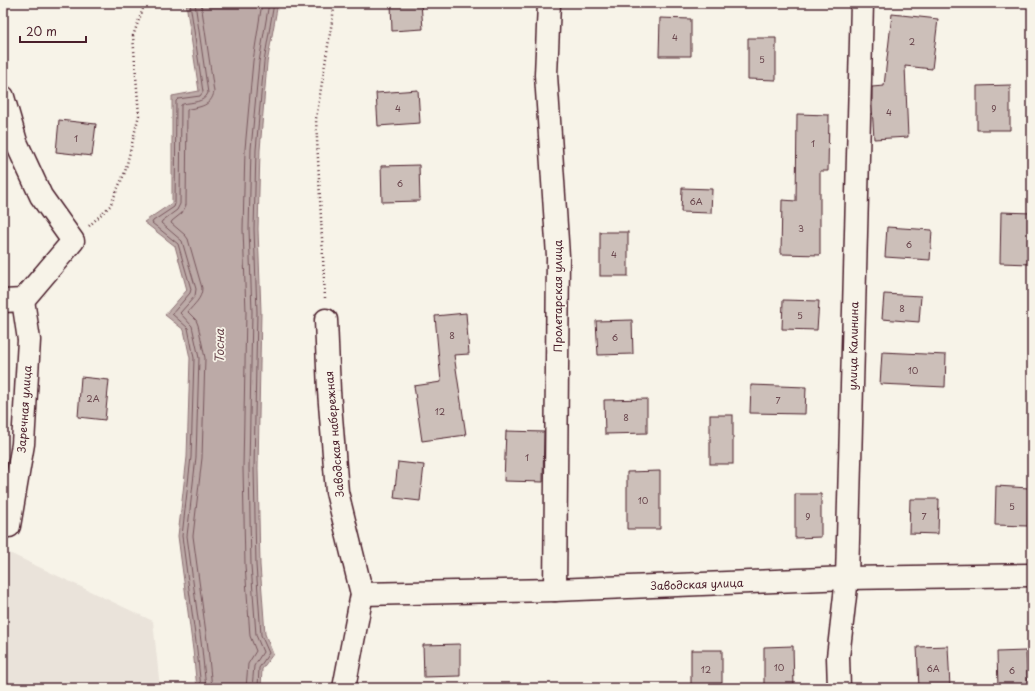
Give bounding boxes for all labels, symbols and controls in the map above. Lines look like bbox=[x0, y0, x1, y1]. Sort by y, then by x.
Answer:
scale bar bbox=[20, 18, 86, 44]
text: 20 m bbox=[26, 22, 57, 40]
house number: 4 bbox=[672, 30, 678, 44]
house number: 2 bbox=[909, 34, 915, 48]
house number: 5 bbox=[759, 52, 765, 66]
house number: 4 bbox=[395, 101, 401, 115]
house number: 9 bbox=[991, 101, 997, 115]
house number: 4 bbox=[886, 105, 892, 119]
house number: 1 bbox=[74, 131, 78, 145]
house number: 1 bbox=[811, 136, 815, 150]
house number: 6 bbox=[397, 176, 403, 190]
house number: 6А bbox=[689, 194, 703, 208]
house number: 3 bbox=[798, 221, 804, 235]
house number: 6 bbox=[906, 237, 912, 251]
street label: Пролетарская улица bbox=[549, 240, 566, 352]
house number: 4 bbox=[611, 247, 617, 261]
street label: улица Калинина bbox=[844, 301, 862, 391]
house number: 8 bbox=[899, 301, 905, 315]
house number: 5 bbox=[797, 308, 803, 322]
water label: Тосна bbox=[210, 328, 228, 363]
house number: 8 bbox=[449, 328, 455, 342]
house number: 6 bbox=[612, 330, 618, 344]
house number: 10 bbox=[908, 363, 919, 377]
street label: Заречная улица bbox=[12, 365, 36, 453]
street label: Заводская набережная bbox=[320, 370, 348, 498]
house number: 2А bbox=[86, 391, 100, 405]
house number: 7 bbox=[775, 393, 781, 407]
house number: 12 bbox=[435, 404, 445, 418]
house number: 8 bbox=[623, 410, 629, 424]
house number: 1 bbox=[525, 450, 529, 464]
house number: 10 bbox=[638, 493, 649, 507]
house number: 5 bbox=[1009, 499, 1015, 513]
house number: 9 bbox=[805, 509, 811, 523]
house number: 7 bbox=[921, 509, 927, 523]
street label: Заводская улица bbox=[650, 574, 744, 594]
house number: 10 bbox=[774, 660, 785, 674]
house number: 6А bbox=[926, 661, 940, 675]
house number: 12 bbox=[701, 662, 711, 676]
house number: 6 bbox=[1009, 663, 1015, 677]

